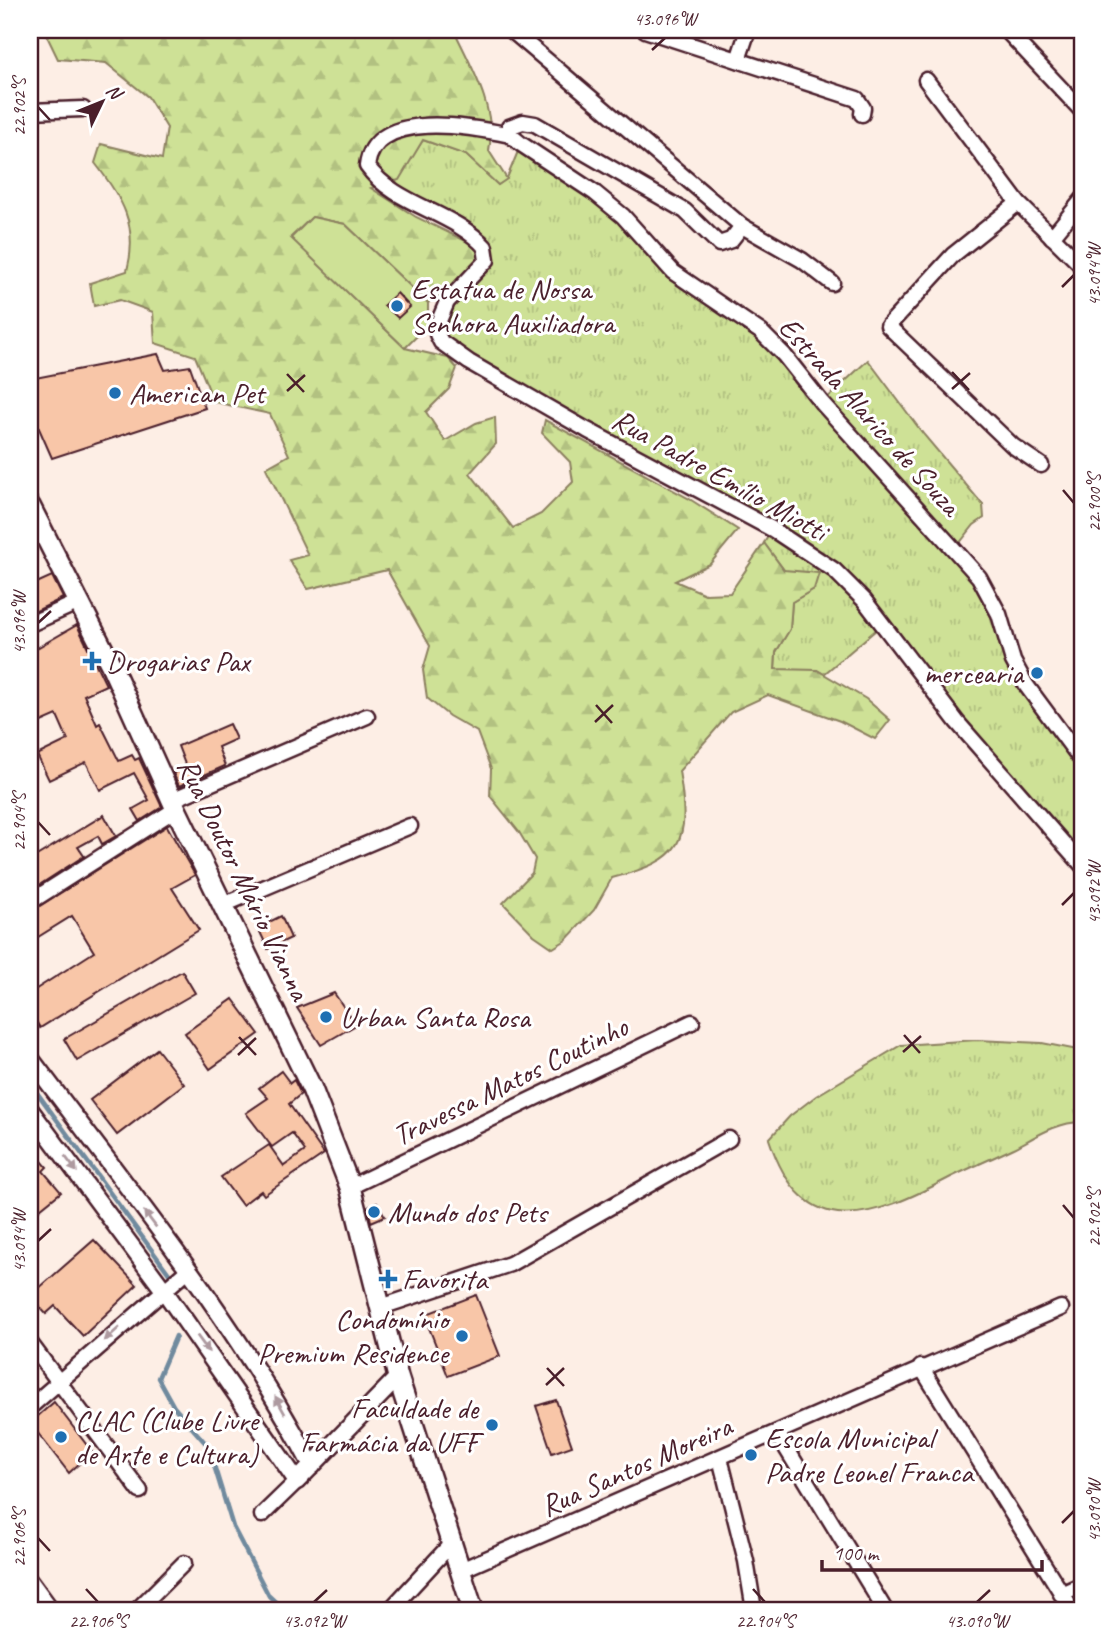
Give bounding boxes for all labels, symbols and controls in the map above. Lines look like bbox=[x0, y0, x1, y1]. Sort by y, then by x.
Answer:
text: 43.096°W bbox=[634, 8, 699, 30]
north arrow bbox=[66, 66, 136, 136]
text: 22.902°S bbox=[8, 75, 30, 136]
text: N bbox=[101, 79, 129, 106]
text: 43.094°W bbox=[1083, 241, 1105, 306]
place label: Estatua de Nossa Senhora Auxiliadora bbox=[411, 270, 617, 342]
marker: Estatua de Nossa Senhora Auxiliadora bbox=[389, 298, 405, 314]
street label: Estrada Alarico de Souza bbox=[771, 309, 971, 525]
place label: American Pet bbox=[129, 374, 267, 412]
marker: American Pet bbox=[107, 385, 123, 401]
street label: Rua Padre Emílio Miotti bbox=[606, 400, 837, 551]
text: 22.900°S bbox=[1083, 471, 1105, 532]
text: 43.096°W bbox=[8, 589, 30, 654]
place label: Drogarias Pax bbox=[106, 642, 252, 680]
marker: Drogarias Pax bbox=[84, 653, 100, 669]
place label: mercearia bbox=[924, 654, 1025, 692]
marker: mercearia bbox=[1029, 665, 1045, 681]
street label: Rua Doutor Mário Vianna bbox=[169, 752, 320, 1008]
text: 22.904°S bbox=[8, 790, 30, 851]
text: 43.092°W bbox=[1083, 859, 1105, 924]
place label: Urban Santa Rosa bbox=[340, 998, 532, 1036]
street label: Travessa Matos Coutinho bbox=[386, 1007, 635, 1154]
marker: Urban Santa Rosa bbox=[318, 1009, 334, 1025]
one-way arrow bbox=[63, 1155, 78, 1173]
text: 22.902°S bbox=[1083, 1186, 1105, 1247]
place label: Mundo dos Pets bbox=[388, 1193, 549, 1231]
marker: Mundo dos Pets bbox=[366, 1204, 382, 1220]
text: 43.094°W bbox=[8, 1207, 30, 1272]
one-way arrow bbox=[143, 1210, 157, 1228]
place label: Favorita bbox=[402, 1260, 489, 1298]
marker: Favorita bbox=[380, 1271, 396, 1287]
place label: Condomínio Premium Residence bbox=[258, 1300, 451, 1372]
one-way arrow bbox=[104, 1326, 121, 1341]
marker: Condomínio Premium Residence bbox=[454, 1328, 470, 1344]
one-way arrow bbox=[196, 1335, 210, 1353]
place label: Faculdade de Farmácia da UFF bbox=[300, 1389, 485, 1461]
one-way arrow bbox=[274, 1396, 286, 1415]
place label: CLAC (Clube Livre de Arte e Cultura) bbox=[75, 1401, 260, 1473]
street label: Rua Santos Moreira bbox=[535, 1406, 739, 1525]
marker: Faculdade de Farmácia da UFF bbox=[484, 1417, 500, 1433]
place label: Escola Municipal Padre Leonel Franca bbox=[765, 1419, 975, 1491]
marker: CLAC (Clube Livre de Arte e Cultura) bbox=[53, 1429, 69, 1445]
marker: Escola Municipal Padre Leonel Franca bbox=[743, 1447, 759, 1463]
text: 43.090°W bbox=[1083, 1477, 1105, 1542]
text: 22.906°S bbox=[8, 1506, 30, 1567]
scale bar bbox=[822, 1528, 1043, 1572]
text: 100 m bbox=[833, 1540, 880, 1566]
text: 22.906°S bbox=[69, 1610, 130, 1632]
text: 43.092°W bbox=[283, 1610, 348, 1632]
text: 22.904°S bbox=[736, 1610, 797, 1632]
text: 43.090°W bbox=[946, 1610, 1011, 1632]

